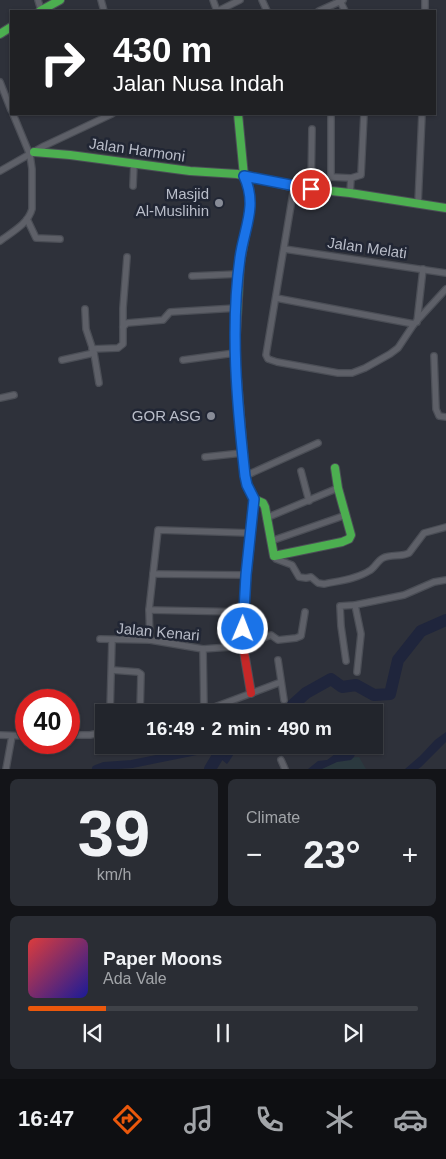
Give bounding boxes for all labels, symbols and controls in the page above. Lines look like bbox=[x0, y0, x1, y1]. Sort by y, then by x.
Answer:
icon: right bbox=[30, 30, 95, 95]
text: 430 m bbox=[113, 30, 212, 69]
text: Jalan Nusa Indah bbox=[113, 71, 284, 96]
street label: Jalan Harmoni bbox=[88, 134, 186, 165]
pin bbox=[290, 168, 332, 210]
icon: arrive bbox=[297, 175, 325, 203]
place label: Masjid Al-Muslihin bbox=[136, 185, 209, 219]
marker: Masjid Al-Muslihin bbox=[213, 197, 225, 209]
street label: Jalan Melati bbox=[326, 234, 408, 261]
place label: GOR ASG bbox=[132, 407, 201, 424]
marker: GOR ASG bbox=[205, 410, 217, 422]
position arrow bbox=[216, 602, 268, 654]
street label: Jalan Kenari bbox=[116, 619, 200, 644]
speed limit sign: 40 bbox=[15, 689, 80, 754]
text: 16:49 · 2 min · 490 m bbox=[146, 718, 332, 739]
text: 39 bbox=[78, 797, 150, 870]
text: Climate bbox=[246, 809, 300, 826]
text: 23° bbox=[303, 834, 361, 876]
text: − bbox=[246, 839, 262, 870]
text: + bbox=[402, 839, 418, 870]
text: km/h bbox=[97, 866, 131, 883]
text: Paper Moons bbox=[103, 948, 222, 969]
text: Ada Vale bbox=[103, 970, 167, 987]
icon: previous bbox=[79, 1019, 107, 1047]
icon: pause bbox=[209, 1019, 237, 1047]
icon: next bbox=[339, 1019, 367, 1047]
icon: directions bbox=[110, 1102, 145, 1137]
icon: music bbox=[181, 1102, 216, 1137]
icon: phone bbox=[252, 1102, 287, 1137]
icon: climate bbox=[322, 1102, 357, 1137]
icon: car bbox=[393, 1102, 428, 1137]
text: 16:47 bbox=[18, 1106, 74, 1131]

